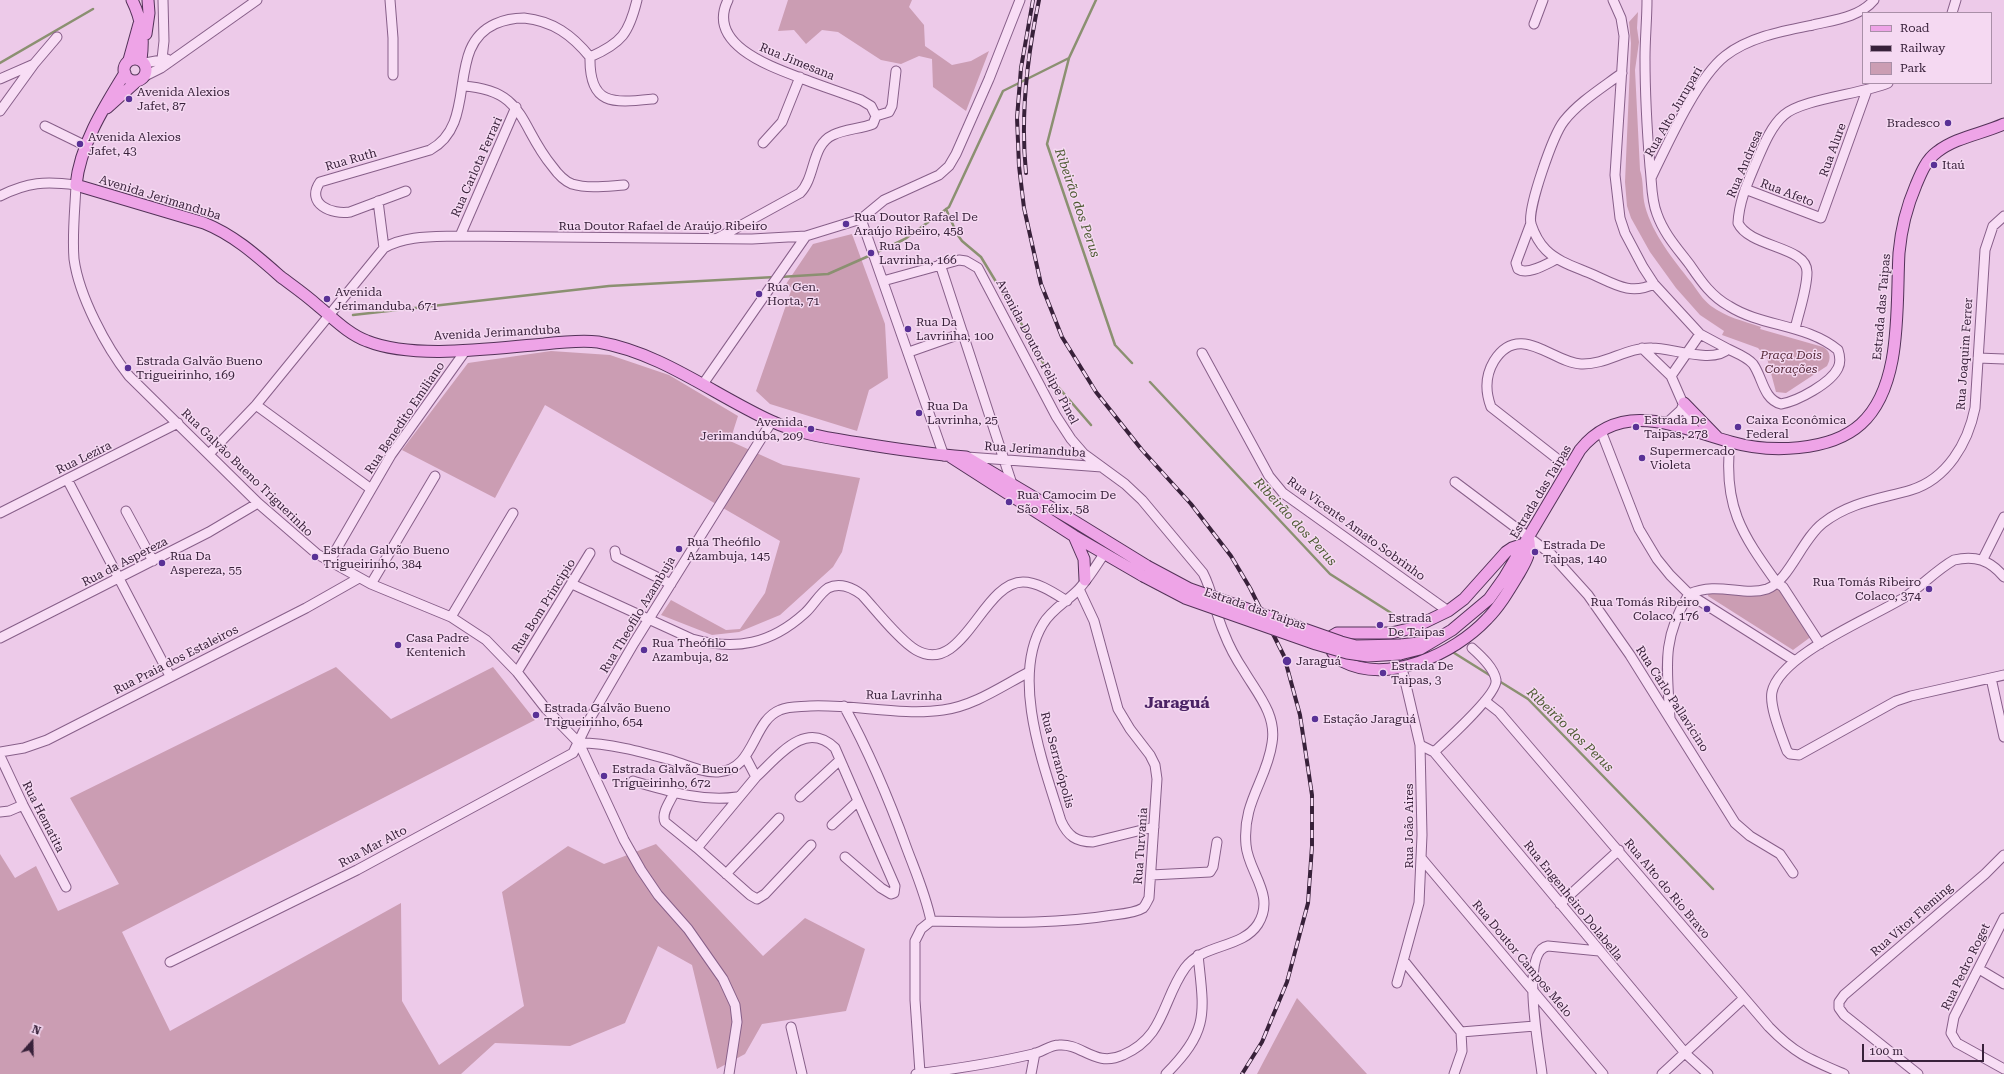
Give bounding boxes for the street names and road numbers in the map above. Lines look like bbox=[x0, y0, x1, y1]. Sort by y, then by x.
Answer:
street label: Rua Jimesana bbox=[757, 40, 837, 84]
street label: Rua Alto Jurupari bbox=[1642, 64, 1706, 160]
street label: Rua Carlota Ferrari bbox=[448, 115, 506, 219]
street label: Rua Alure bbox=[1817, 121, 1849, 179]
street label: Rua Andresa bbox=[1724, 128, 1766, 200]
street label: Rua Ruth bbox=[324, 146, 378, 174]
street label: Avenida Jerimanduba bbox=[97, 173, 223, 223]
street label: Rua Afeto bbox=[1758, 176, 1816, 210]
street label: Rua Doutor Rafael de Araújo Ribeiro bbox=[559, 219, 767, 233]
street label: Estrada das Taipas bbox=[1870, 253, 1894, 361]
street label: Avenida Doutor Felipe Pinel bbox=[993, 277, 1081, 427]
street label: Rua Joaquim Ferrer bbox=[1954, 297, 1976, 411]
street label: Avenida Jerimanduba bbox=[433, 322, 561, 344]
street label: Rua Benedito Emiliano bbox=[362, 359, 448, 477]
street label: Rua Galvão Bueno Triguerinho bbox=[178, 406, 316, 540]
street label: Rua Lezira bbox=[54, 438, 114, 478]
street label: Rua Jerimanduba bbox=[984, 439, 1086, 461]
street label: Estrada das Taipas bbox=[1507, 442, 1575, 542]
street label: Rua Vicente Amato Sobrinho bbox=[1284, 474, 1428, 584]
street label: Rua da Aspereza bbox=[80, 534, 170, 590]
street label: Rua Theofilo Azambuja bbox=[597, 554, 679, 676]
street label: Rua Bom Principio bbox=[509, 556, 579, 656]
street label: Estrada das Taipas bbox=[1202, 585, 1308, 633]
street label: Rua Praia dos Estaleiros bbox=[111, 622, 241, 698]
street label: Rua Carlo Pallavicino bbox=[1632, 643, 1712, 755]
street label: Rua Lavrinha bbox=[866, 688, 942, 704]
street label: Rua Serranópolis bbox=[1037, 710, 1077, 810]
street label: Rua Hematita bbox=[19, 779, 67, 855]
street label: Rua João Aires bbox=[1402, 783, 1416, 869]
street label: Rua Turvania bbox=[1131, 807, 1151, 885]
street label: Rua Mar Alto bbox=[337, 823, 409, 871]
street label: Rua Alto do Rio Bravo bbox=[1621, 836, 1713, 942]
street label: Rua Engenheiro Dolabella bbox=[1520, 838, 1626, 964]
street label: Rua Vitor Fleming bbox=[1868, 880, 1956, 960]
street label: Rua Doutor Campos Melo bbox=[1469, 898, 1575, 1020]
street label: Rua Pedro Roget bbox=[1939, 921, 1993, 1013]

